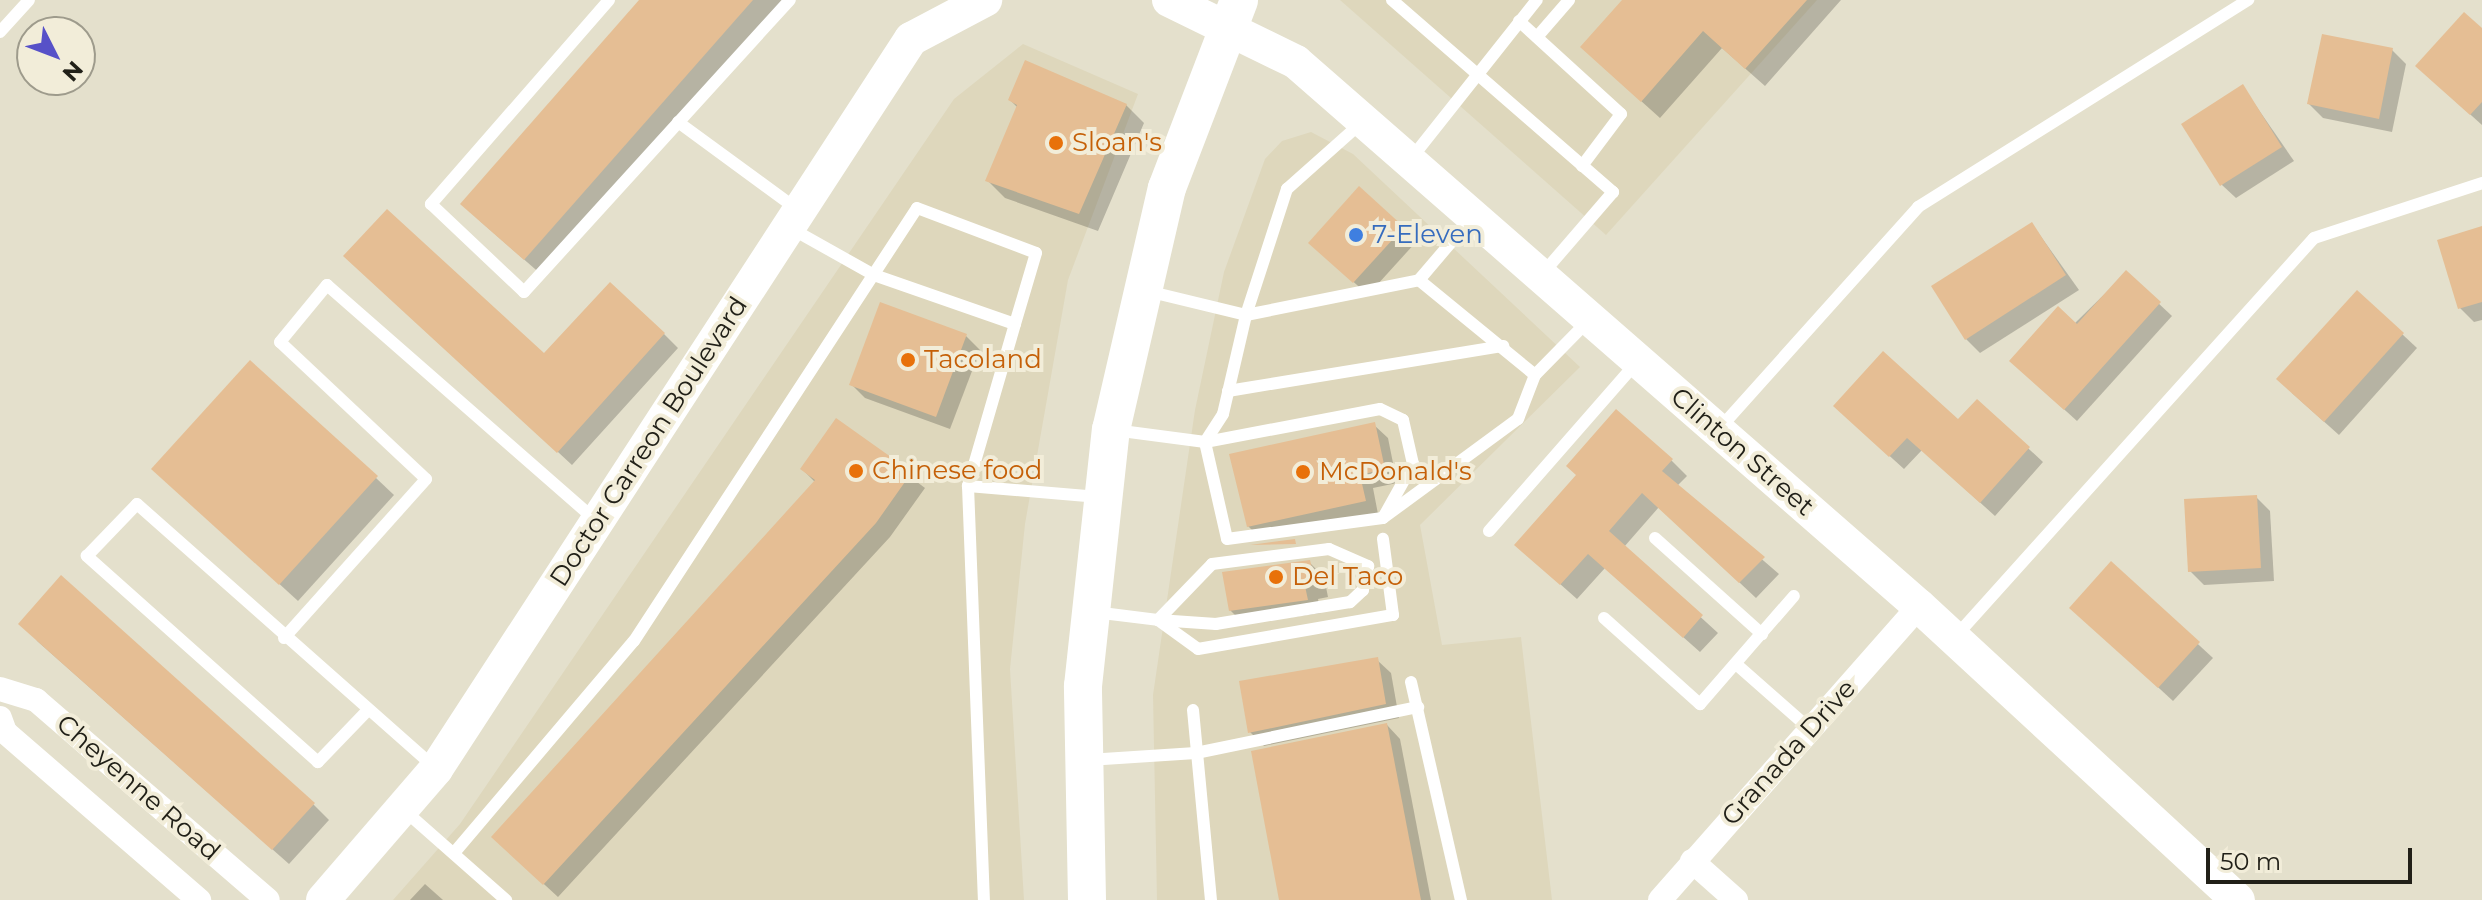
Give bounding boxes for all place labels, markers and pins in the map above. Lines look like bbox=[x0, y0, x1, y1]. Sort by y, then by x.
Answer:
place label: Sloan's bbox=[1072, 127, 1162, 159]
marker: Sloan's bbox=[1047, 134, 1065, 152]
place label: 7-Eleven bbox=[1372, 219, 1483, 251]
marker: 7-Eleven bbox=[1347, 226, 1365, 244]
place label: Tacoland bbox=[924, 344, 1042, 376]
marker: Tacoland bbox=[899, 351, 917, 369]
place label: Chinese food bbox=[872, 455, 1042, 487]
place label: McDonald's bbox=[1319, 456, 1472, 488]
marker: Chinese food bbox=[847, 462, 865, 480]
marker: McDonald's bbox=[1294, 463, 1312, 481]
place label: Del Taco bbox=[1292, 561, 1403, 593]
marker: Del Taco bbox=[1267, 568, 1285, 586]

